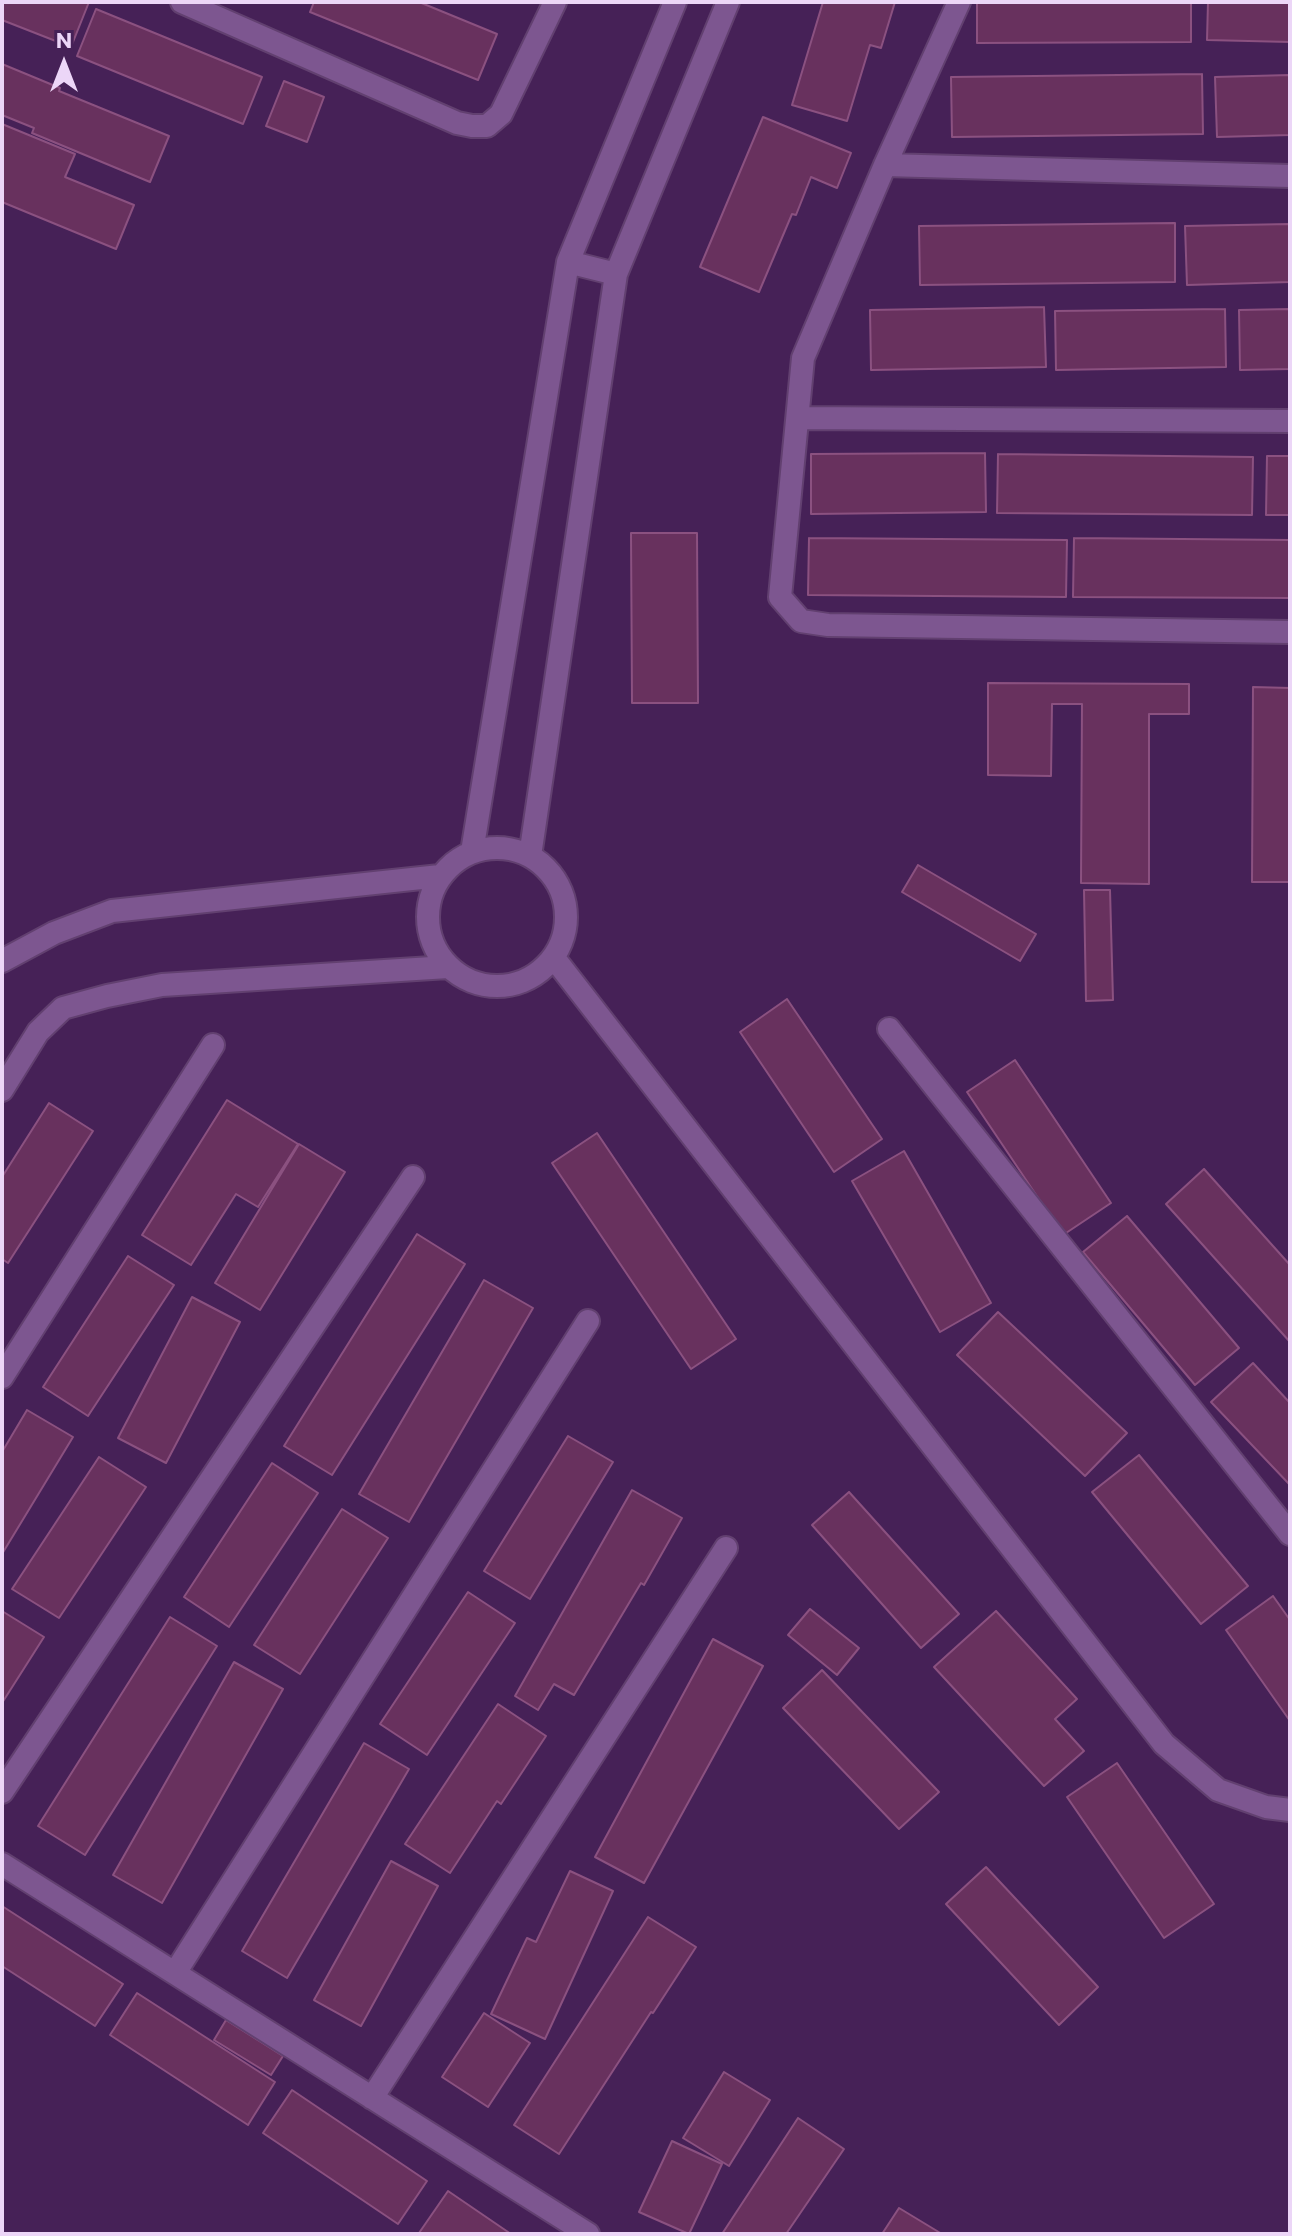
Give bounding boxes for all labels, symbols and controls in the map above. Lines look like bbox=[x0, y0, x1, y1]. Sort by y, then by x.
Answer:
north arrow bbox=[24, 24, 104, 104]
text: N bbox=[56, 26, 72, 53]

